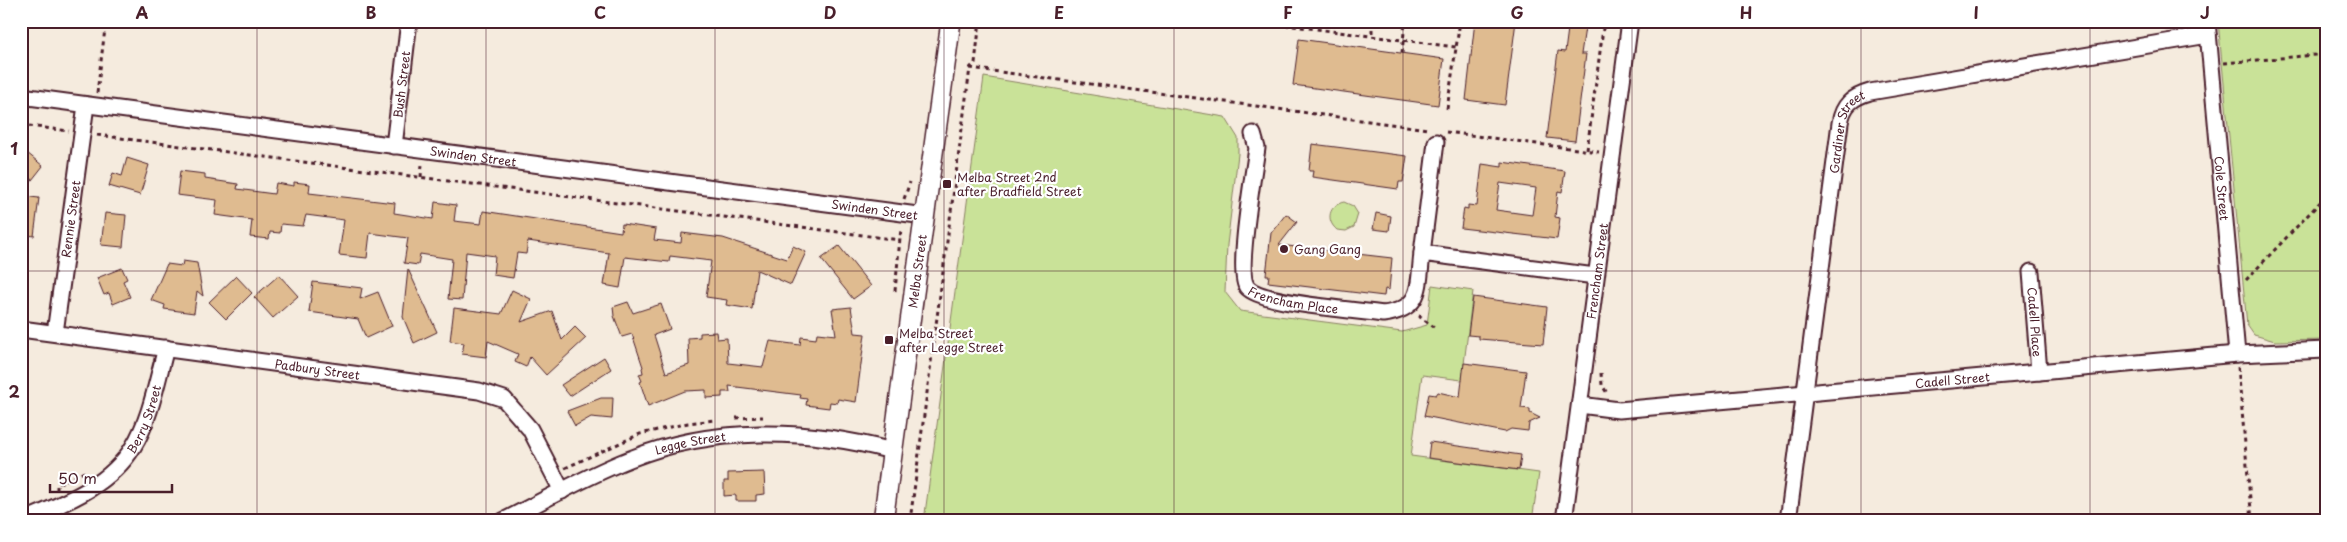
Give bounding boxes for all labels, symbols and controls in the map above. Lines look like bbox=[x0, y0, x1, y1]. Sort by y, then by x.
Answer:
text: A bbox=[136, 0, 149, 24]
text: B bbox=[366, 0, 377, 24]
text: C bbox=[594, 0, 606, 24]
text: D bbox=[824, 0, 836, 24]
text: E bbox=[1054, 0, 1064, 24]
text: F bbox=[1283, 0, 1293, 24]
text: G bbox=[1510, 0, 1524, 24]
text: H bbox=[1740, 0, 1752, 24]
text: I bbox=[1973, 0, 1979, 24]
text: J bbox=[2200, 0, 2210, 24]
street label: Bush Street bbox=[388, 50, 414, 119]
street label: Gardiner Street bbox=[1825, 85, 1867, 174]
text: 1 bbox=[10, 136, 18, 160]
street label: Swinden Street bbox=[429, 141, 517, 171]
street label: Cole Street bbox=[2210, 155, 2234, 221]
place label: Melba Street 2nd after Bradfield Street bbox=[957, 168, 1082, 200]
marker: Melba Street 2nd after Bradfield Street bbox=[941, 178, 953, 190]
street label: Rennie Street bbox=[56, 179, 85, 259]
street label: Swinden Street bbox=[830, 195, 919, 224]
street label: Frencham Street bbox=[1582, 222, 1612, 320]
street label: Melba Street bbox=[903, 233, 931, 309]
place label: Gang Gang bbox=[1294, 240, 1361, 258]
marker: Gang Gang bbox=[1278, 243, 1290, 255]
street label: Frencham Place bbox=[1245, 282, 1339, 318]
street label: Cadell Place bbox=[2023, 286, 2047, 357]
place label: Melba Street after Legge Street bbox=[899, 324, 1004, 356]
marker: Melba Street after Legge Street bbox=[883, 334, 895, 346]
street label: Padbury Street bbox=[274, 354, 361, 384]
street label: Cadell Street bbox=[1914, 367, 1990, 392]
text: 2 bbox=[8, 379, 20, 403]
street label: Berry Street bbox=[122, 383, 165, 457]
street label: Legge Street bbox=[652, 427, 727, 459]
scale bar bbox=[50, 462, 172, 494]
text: 50 m bbox=[58, 466, 97, 489]

